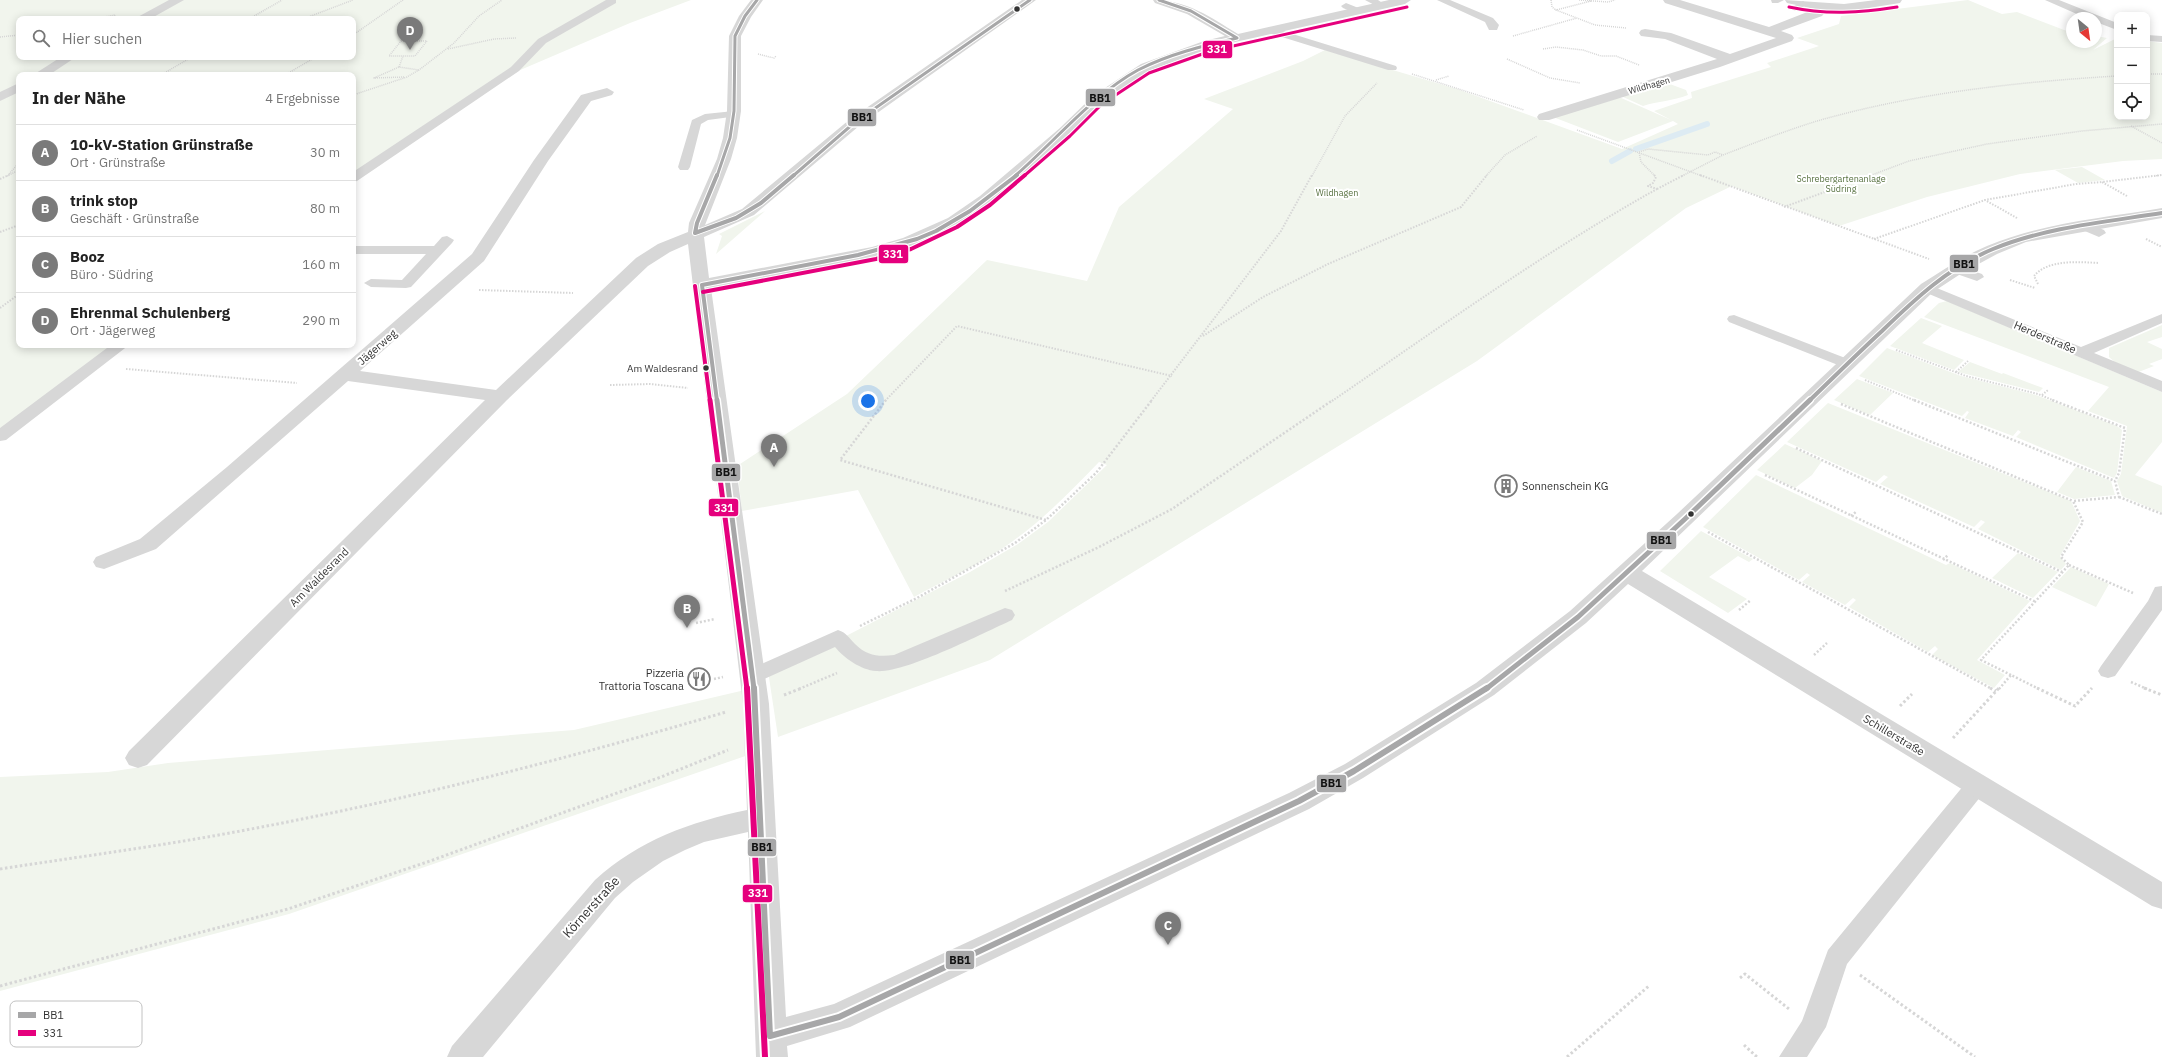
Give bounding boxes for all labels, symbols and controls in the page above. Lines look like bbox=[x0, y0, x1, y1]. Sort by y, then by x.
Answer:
unlabelled marker bbox=[1012, 4, 1022, 14]
north arrow bbox=[2066, 12, 2102, 48]
map controls bbox=[2114, 12, 2150, 120]
button: + bbox=[2114, 12, 2150, 48]
search box bbox=[16, 16, 356, 60]
pin: D bbox=[397, 17, 423, 50]
icon: search bbox=[30, 27, 52, 49]
text: Hier suchen bbox=[62, 29, 142, 48]
line badge: 331 bbox=[1202, 40, 1233, 59]
text: 331 bbox=[1207, 42, 1227, 56]
button: − bbox=[2114, 48, 2150, 84]
street label: Wildhagen bbox=[1627, 74, 1671, 96]
button: locate bbox=[2114, 84, 2150, 120]
text: In der Nähe bbox=[32, 87, 126, 109]
line badge: BB1 bbox=[1085, 88, 1116, 107]
text: 4 Ergebnisse bbox=[265, 90, 340, 107]
text: BB1 bbox=[1089, 91, 1111, 105]
line badge: BB1 bbox=[847, 108, 877, 127]
text: BB1 bbox=[851, 110, 873, 124]
text: 10-kV-Station Grünstraße bbox=[70, 135, 253, 154]
text: A bbox=[41, 144, 49, 161]
text: 30 m bbox=[310, 144, 340, 161]
text: Ort · Grünstraße bbox=[70, 154, 165, 171]
park label: Schrebergartenanlage Südring bbox=[1796, 173, 1886, 194]
park label: Wildhagen bbox=[1316, 187, 1358, 198]
text: trink stop bbox=[70, 191, 138, 210]
text: B bbox=[41, 200, 49, 217]
text: 80 m bbox=[310, 200, 340, 217]
text: Geschäft · Grünstraße bbox=[70, 210, 199, 227]
line badge: 331 bbox=[878, 244, 909, 264]
text: Booz bbox=[70, 247, 105, 266]
text: 331 bbox=[883, 247, 903, 261]
line badge: BB1 bbox=[1949, 254, 1979, 273]
text: C bbox=[41, 256, 49, 273]
text: 160 m bbox=[302, 256, 340, 273]
text: BB1 bbox=[1953, 257, 1975, 271]
text: Büro · Südring bbox=[70, 266, 153, 283]
text: Ehrenmal Schulenberg bbox=[70, 303, 230, 322]
text: D bbox=[40, 312, 50, 329]
text: 290 m bbox=[302, 312, 340, 329]
street label: Herderstraße bbox=[2012, 318, 2078, 356]
text: Ort · Jägerweg bbox=[70, 322, 155, 339]
street label: Jägerweg bbox=[354, 326, 400, 368]
place label: Am Waldesrand bbox=[627, 362, 698, 375]
marker: Am Waldesrand bbox=[701, 363, 711, 373]
your location bbox=[858, 391, 878, 411]
pin: A bbox=[761, 434, 787, 467]
line badge: BB1 bbox=[711, 463, 741, 482]
text: BB1 bbox=[715, 465, 737, 479]
building icon: Sonnenschein KG bbox=[1493, 473, 1519, 499]
place label: Sonnenschein KG bbox=[1522, 479, 1608, 493]
line badge: 331 bbox=[708, 498, 739, 517]
text: 331 bbox=[714, 501, 734, 515]
unlabelled marker bbox=[1686, 509, 1696, 519]
line badge: BB1 bbox=[1646, 531, 1677, 550]
text: BB1 bbox=[1650, 533, 1672, 547]
street label: Am Waldesrand bbox=[286, 544, 352, 610]
pin: B bbox=[674, 595, 700, 628]
place label: Pizzeria Trattoria Toscana bbox=[599, 666, 684, 693]
restaurant icon: Pizzeria Trattoria Toscana bbox=[686, 666, 712, 692]
street label: Schillerstraße bbox=[1861, 711, 1927, 759]
line badge: BB1 bbox=[1316, 774, 1347, 793]
text: BB1 bbox=[1320, 776, 1342, 790]
line badge: BB1 bbox=[747, 838, 777, 857]
text: BB1 bbox=[751, 840, 773, 854]
street label: Körnerstraße bbox=[559, 873, 623, 941]
line badge: 331 bbox=[742, 884, 773, 903]
text: 331 bbox=[748, 886, 768, 900]
pin: C bbox=[1155, 912, 1181, 945]
line badge: BB1 bbox=[945, 950, 975, 970]
text: BB1 bbox=[949, 953, 971, 967]
legend bbox=[10, 1001, 142, 1047]
text: BB1 bbox=[43, 1008, 64, 1022]
text: 331 bbox=[43, 1026, 63, 1040]

